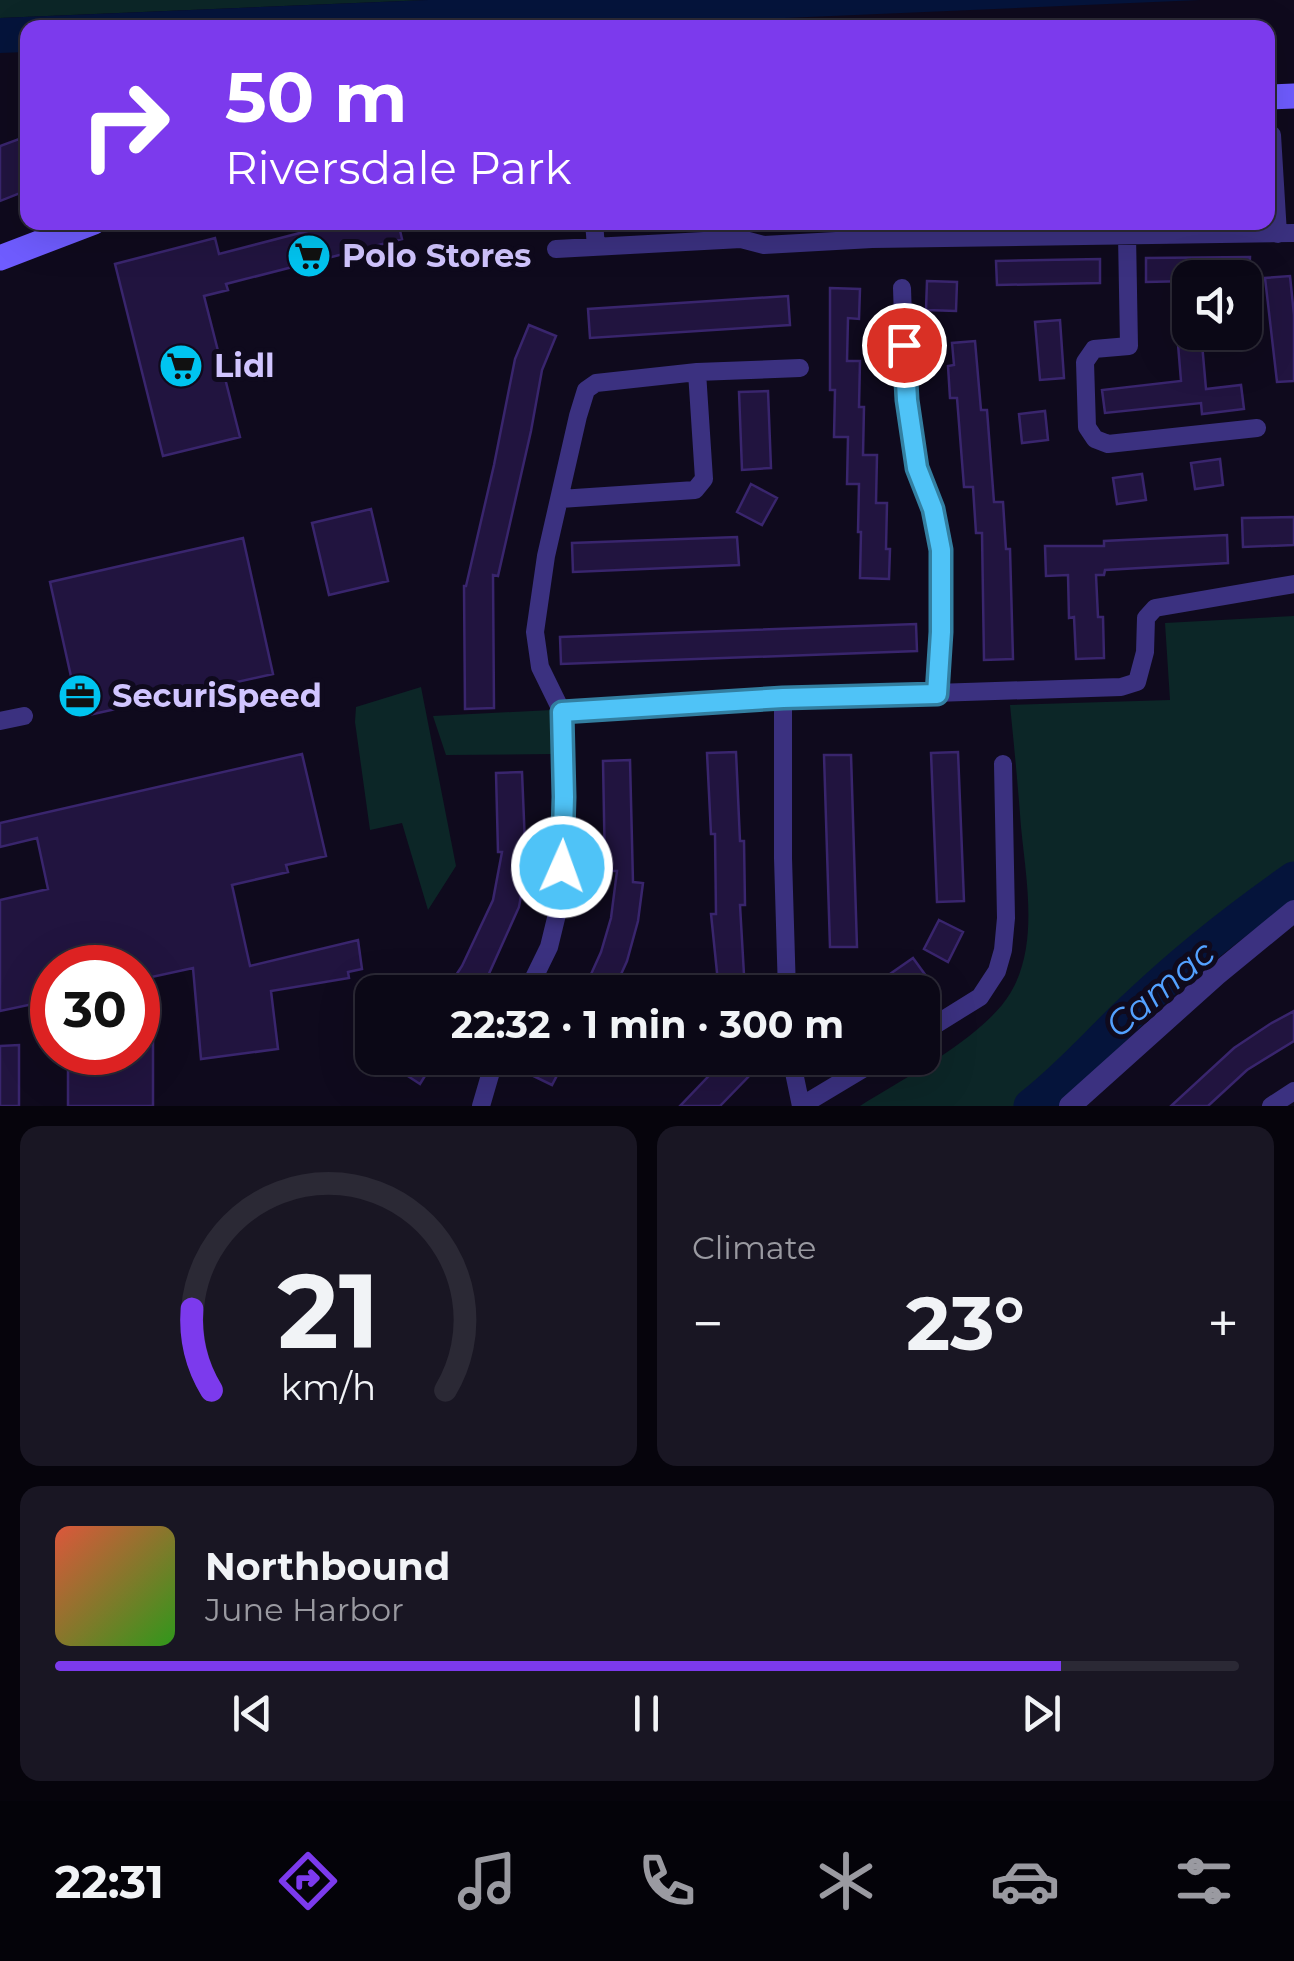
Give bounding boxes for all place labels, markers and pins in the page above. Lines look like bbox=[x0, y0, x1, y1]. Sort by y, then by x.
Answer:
supermarket icon: Polo Stores bbox=[286, 233, 332, 279]
place label: Polo Stores bbox=[342, 236, 531, 275]
pin bbox=[862, 303, 947, 388]
supermarket icon: Lidl bbox=[158, 343, 204, 389]
place label: Lidl bbox=[214, 346, 275, 385]
office icon: SecuriSpeed bbox=[57, 673, 103, 719]
place label: SecuriSpeed bbox=[112, 676, 322, 715]

